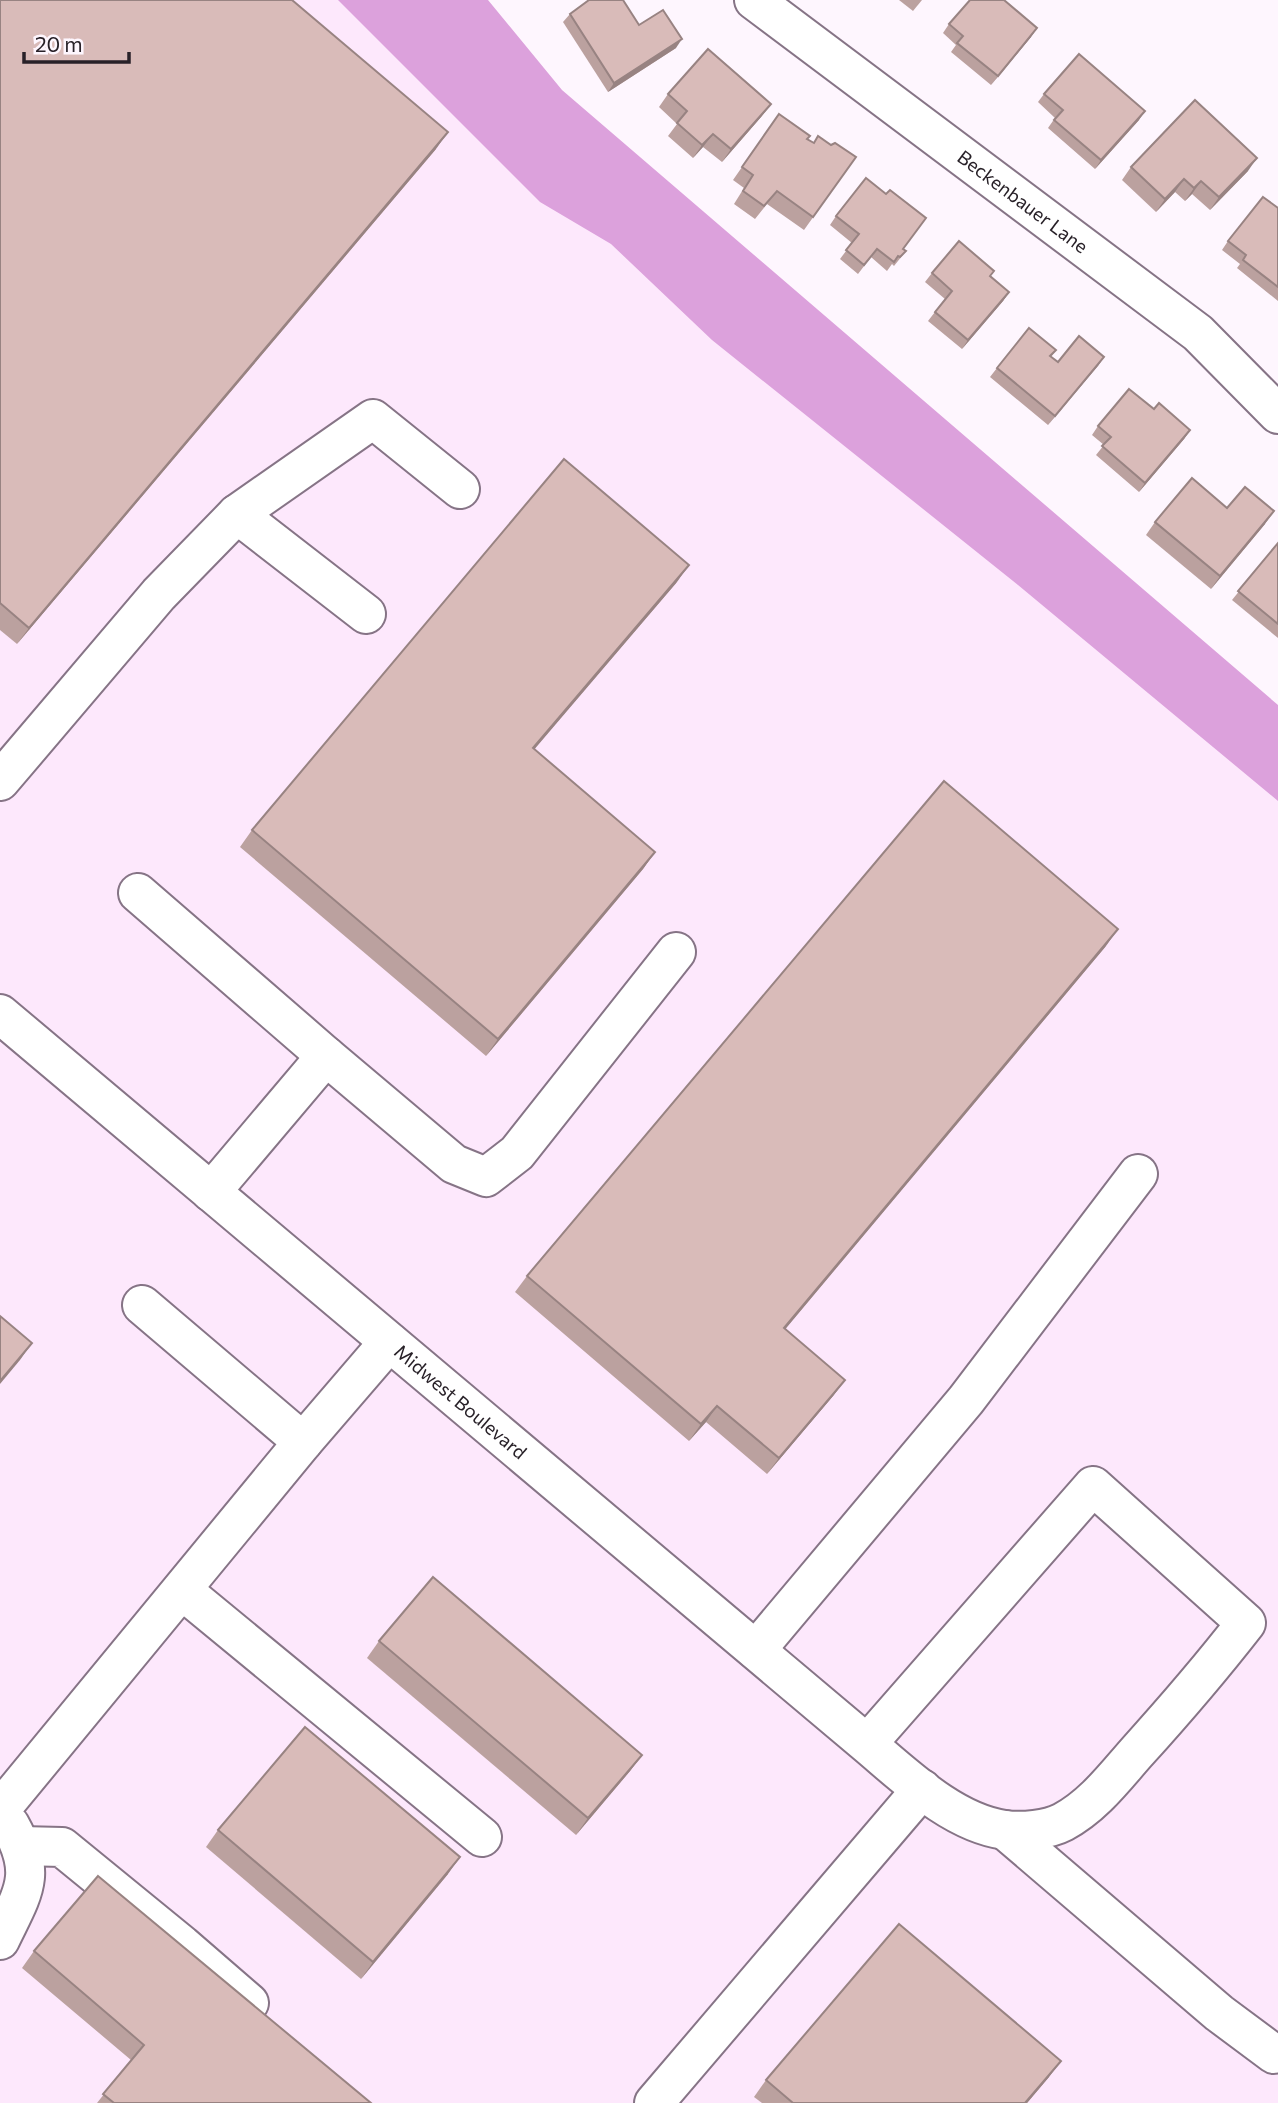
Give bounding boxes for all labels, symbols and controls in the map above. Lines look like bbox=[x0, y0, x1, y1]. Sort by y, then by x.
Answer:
scale bar bbox=[24, 21, 130, 65]
text: 20 m bbox=[35, 31, 83, 56]
street label: Beckenbauer Lane bbox=[953, 145, 1093, 258]
street label: Midwest Boulevard bbox=[390, 1339, 532, 1463]

